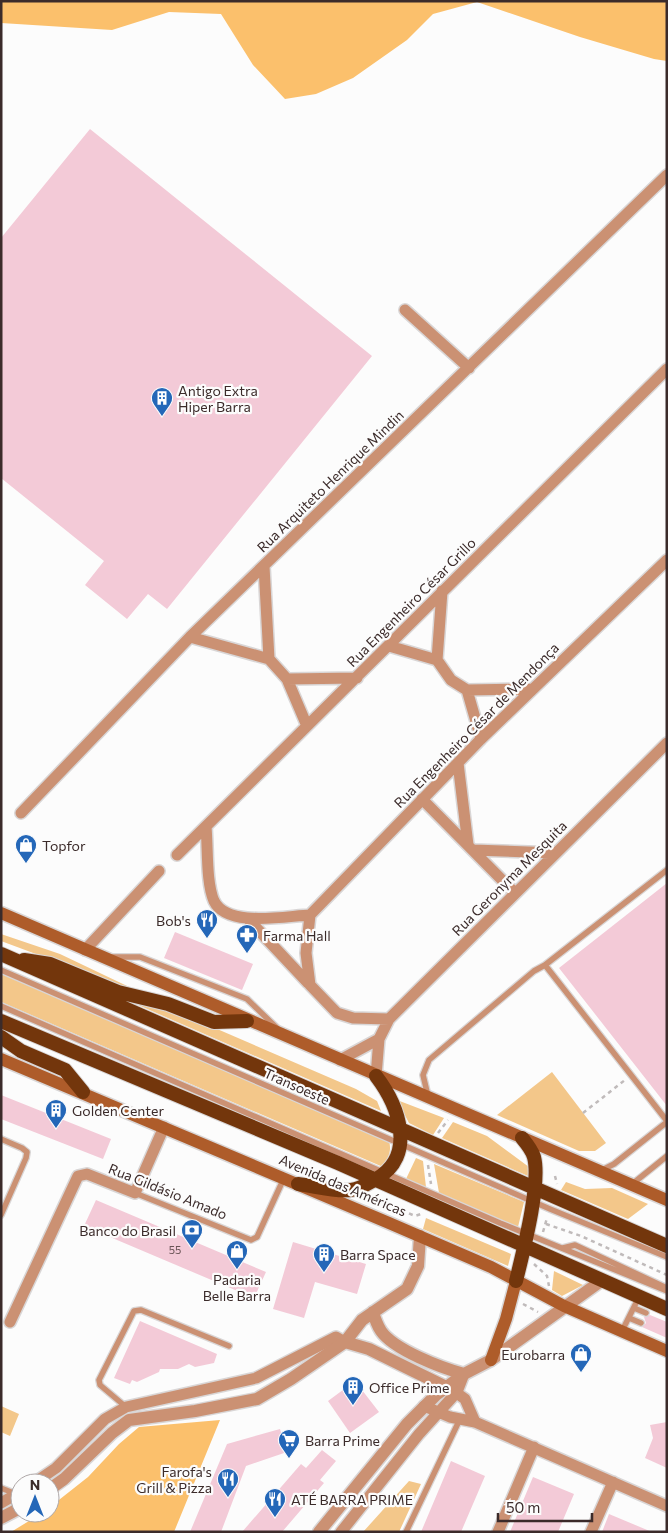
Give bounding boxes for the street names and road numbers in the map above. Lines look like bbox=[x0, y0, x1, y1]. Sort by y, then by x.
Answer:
street label: Rua Arquiteto Henrique Mindin bbox=[253, 406, 407, 556]
street label: Rua Engenheiro César Grillo bbox=[343, 534, 479, 670]
street label: Rua Engenheiro César de Mendonça bbox=[390, 639, 562, 811]
street label: Rua Geronyma Mesquita bbox=[448, 817, 570, 939]
street label: Transoeste bbox=[262, 1064, 332, 1108]
street label: Avenida das Américas bbox=[277, 1150, 409, 1220]
street label: Rua Gildásio Amado bbox=[106, 1159, 230, 1223]

